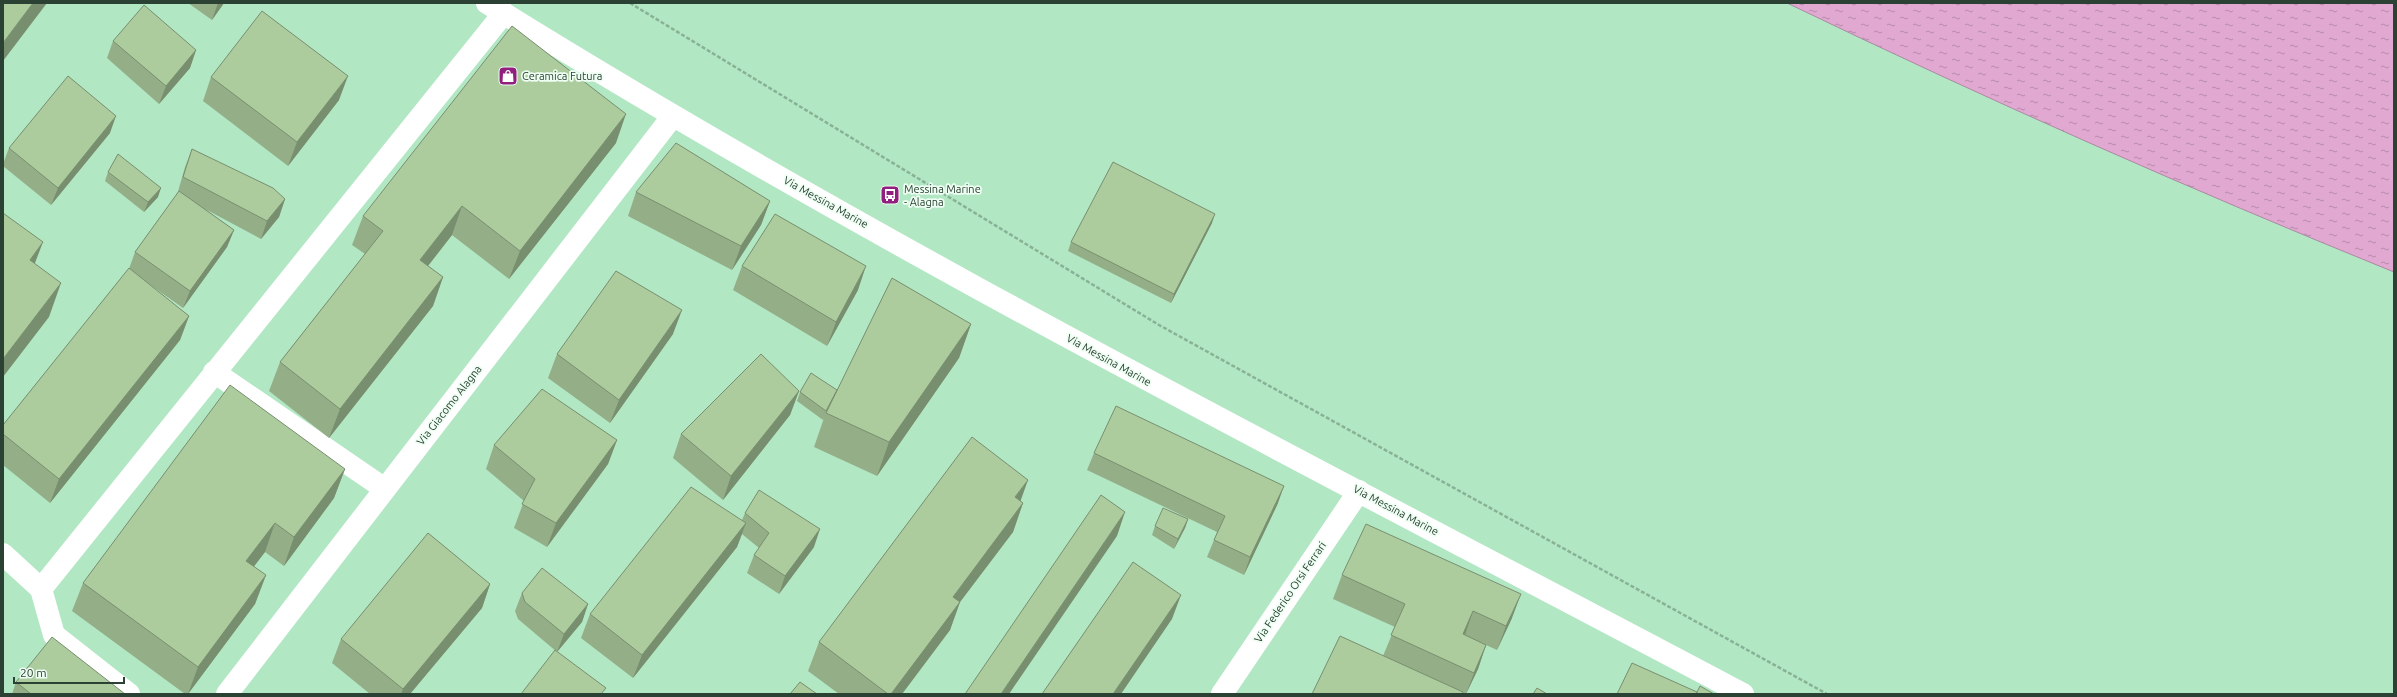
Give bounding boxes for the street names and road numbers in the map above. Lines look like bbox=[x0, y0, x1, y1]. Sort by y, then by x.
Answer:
street label: Via Messina Marine bbox=[782, 174, 870, 230]
street label: Via Messina Marine bbox=[1065, 332, 1153, 388]
street label: Via Giacomo Alagna bbox=[414, 363, 484, 447]
street label: Via Messina Marine bbox=[1351, 482, 1441, 538]
street label: Via Federico Orsi Ferrari bbox=[1252, 539, 1328, 645]

